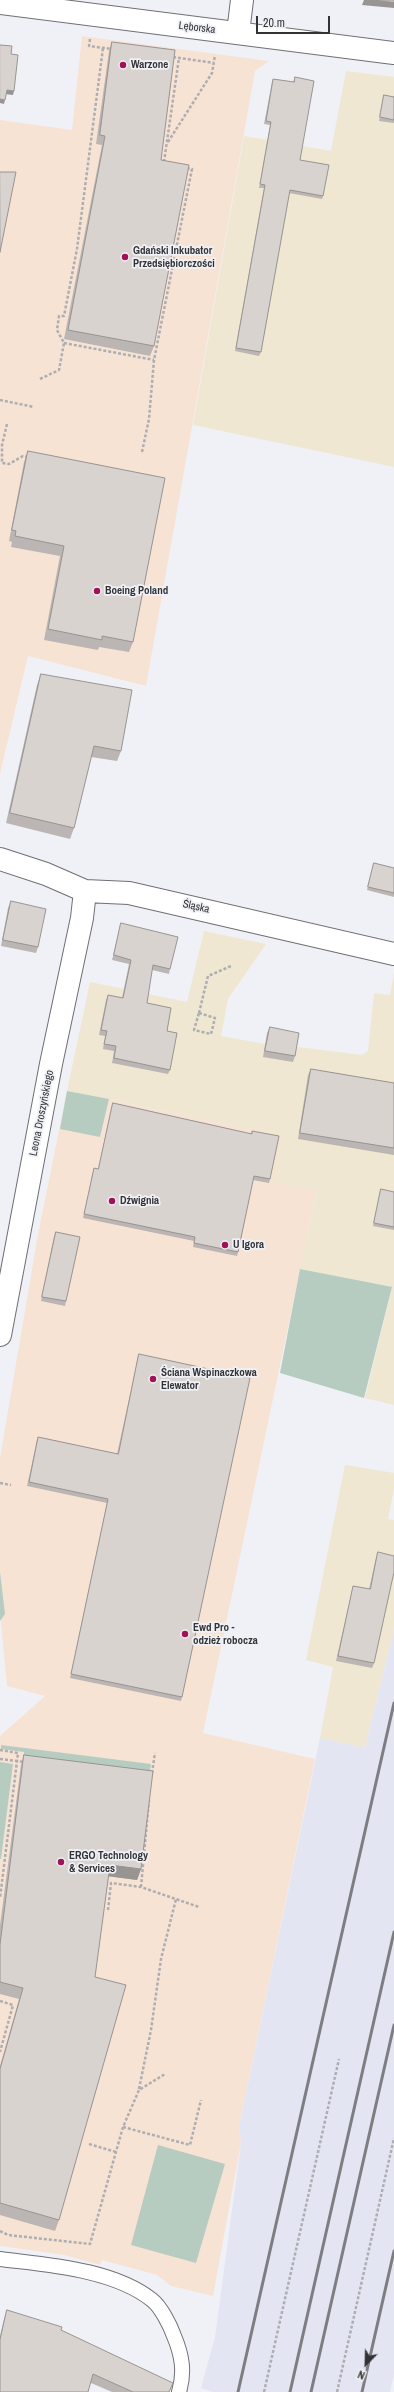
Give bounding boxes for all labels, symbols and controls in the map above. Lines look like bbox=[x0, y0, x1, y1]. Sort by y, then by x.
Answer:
scale bar bbox=[258, 8, 332, 34]
text: 20 m bbox=[263, 15, 285, 31]
street label: Lęborska bbox=[178, 19, 216, 37]
place label: Warzone bbox=[131, 58, 168, 72]
marker: Warzone bbox=[118, 60, 128, 70]
place label: Gdański Inkubator Przedsiębiorczości bbox=[133, 244, 215, 270]
marker: Gdański Inkubator Przedsiębiorczości bbox=[120, 252, 130, 262]
place label: Boeing Poland bbox=[105, 584, 168, 598]
marker: Boeing Poland bbox=[92, 586, 102, 596]
street label: Śląska bbox=[181, 898, 211, 916]
street label: Leona Droszyńskiego bbox=[27, 1069, 57, 1157]
place label: Dźwignia bbox=[120, 1194, 159, 1208]
marker: Dźwignia bbox=[107, 1196, 117, 1206]
place label: U Igora bbox=[233, 1238, 264, 1252]
marker: U Igora bbox=[220, 1240, 230, 1250]
place label: Ściana Wspinaczkowa Elewator bbox=[161, 1366, 257, 1392]
marker: Ściana Wspinaczkowa Elewator bbox=[148, 1374, 158, 1384]
place label: Ewd Pro - odzież robocza bbox=[193, 1621, 258, 1647]
marker: Ewd Pro - odzież robocza bbox=[180, 1629, 190, 1639]
place label: ERGO Technology & Services bbox=[69, 1849, 148, 1875]
marker: ERGO Technology & Services bbox=[56, 1857, 66, 1867]
north arrow bbox=[346, 2344, 386, 2384]
text: N bbox=[356, 2367, 367, 2383]

